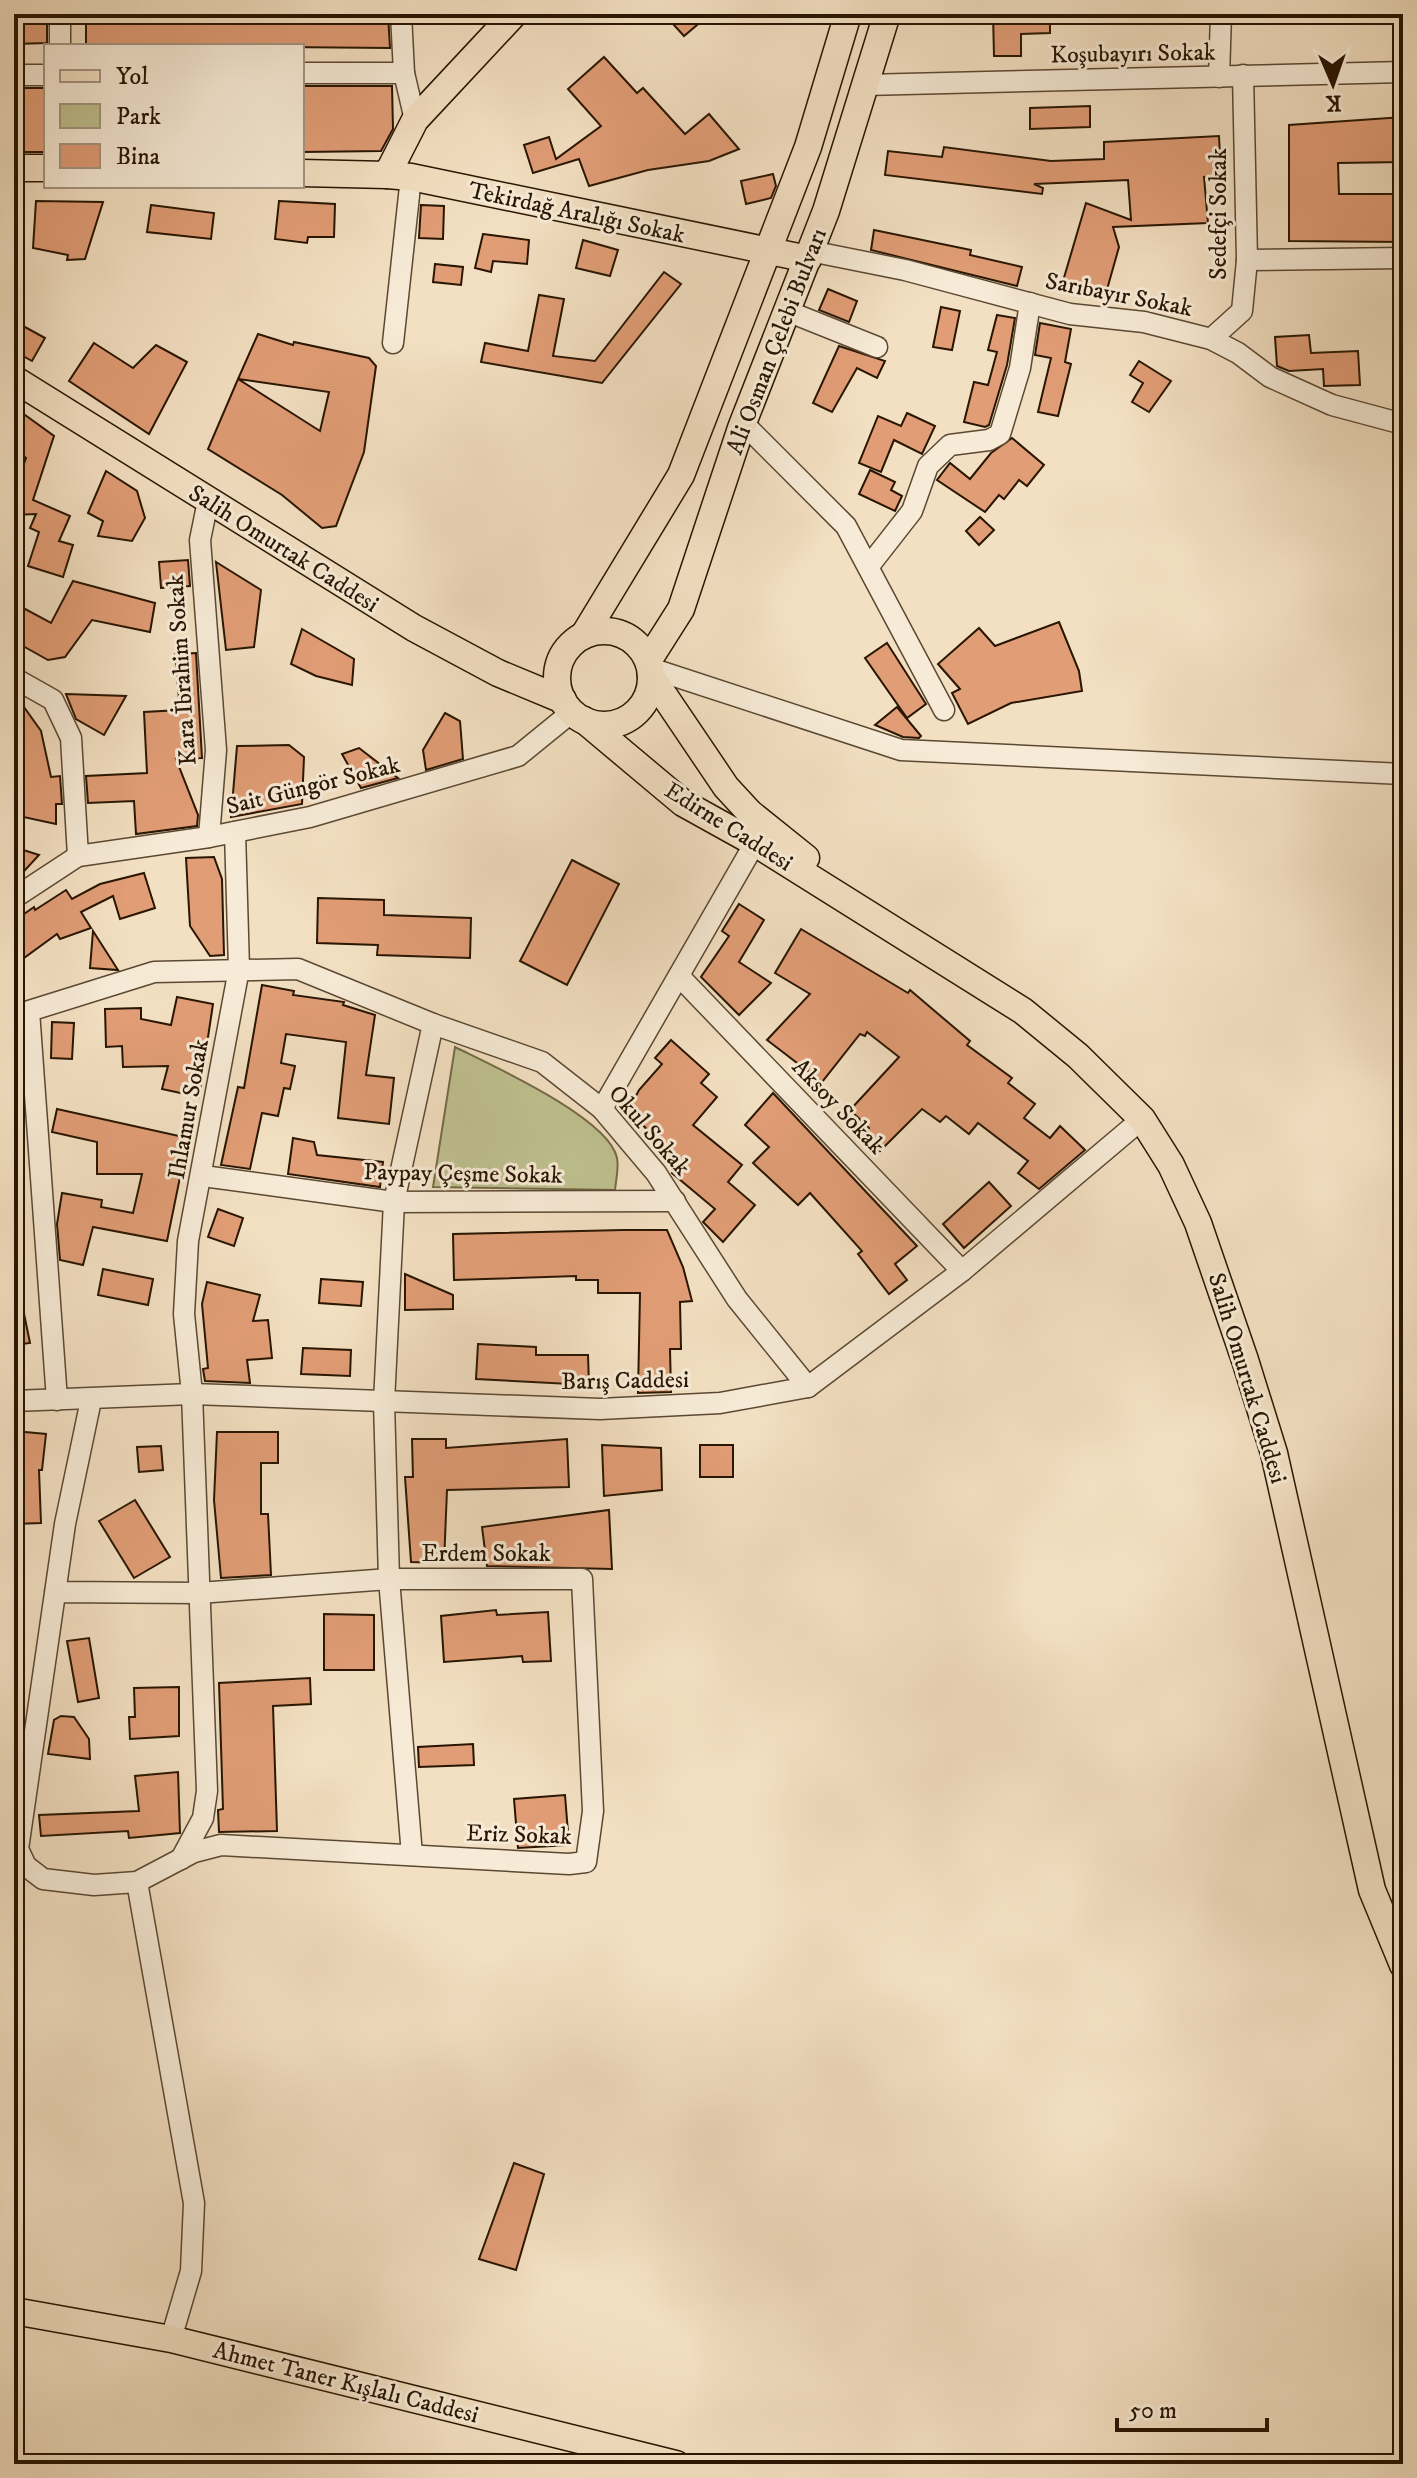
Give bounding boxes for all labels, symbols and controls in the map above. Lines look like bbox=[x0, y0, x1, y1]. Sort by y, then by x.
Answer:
street label: Koşubayırı Sokak bbox=[1050, 38, 1216, 70]
legend bbox=[44, 44, 304, 188]
north arrow bbox=[1293, 44, 1373, 124]
text: Yol bbox=[116, 62, 149, 92]
text: K bbox=[1325, 89, 1342, 116]
text: Park bbox=[116, 102, 161, 132]
text: Bina bbox=[116, 142, 161, 172]
street label: Sedefçi Sokak bbox=[1204, 148, 1234, 280]
street label: Tekirdağ Aralığı Sokak bbox=[466, 175, 688, 251]
street label: Ali Osman Çelebi Bulvarı bbox=[720, 224, 834, 459]
street label: Sarıbayır Sokak bbox=[1043, 266, 1195, 324]
street label: Salih Omurtak Caddesi bbox=[183, 478, 384, 619]
street label: Kara İbrahim Sokak bbox=[159, 573, 204, 767]
street label: Sait Güngör Sokak bbox=[223, 750, 403, 822]
street label: Edirne Caddesi bbox=[659, 775, 798, 878]
street label: Ihlamur Sokak bbox=[162, 1037, 216, 1182]
street label: Aksoy Sokak bbox=[785, 1053, 891, 1161]
street label: Okul Sokak bbox=[602, 1079, 697, 1182]
street label: Paypay Çeşme Sokak bbox=[363, 1157, 563, 1191]
street label: Salih Omurtak Caddesi bbox=[1201, 1269, 1293, 1487]
street label: Barış Caddesi bbox=[561, 1365, 689, 1397]
street label: Erdem Sokak bbox=[421, 1539, 551, 1569]
street label: Eriz Sokak bbox=[466, 1818, 572, 1852]
street label: Ahmet Taner Kışlalı Caddesi bbox=[210, 2335, 482, 2430]
scale bar bbox=[1117, 2382, 1267, 2432]
text: 50 m bbox=[1129, 2396, 1177, 2426]

